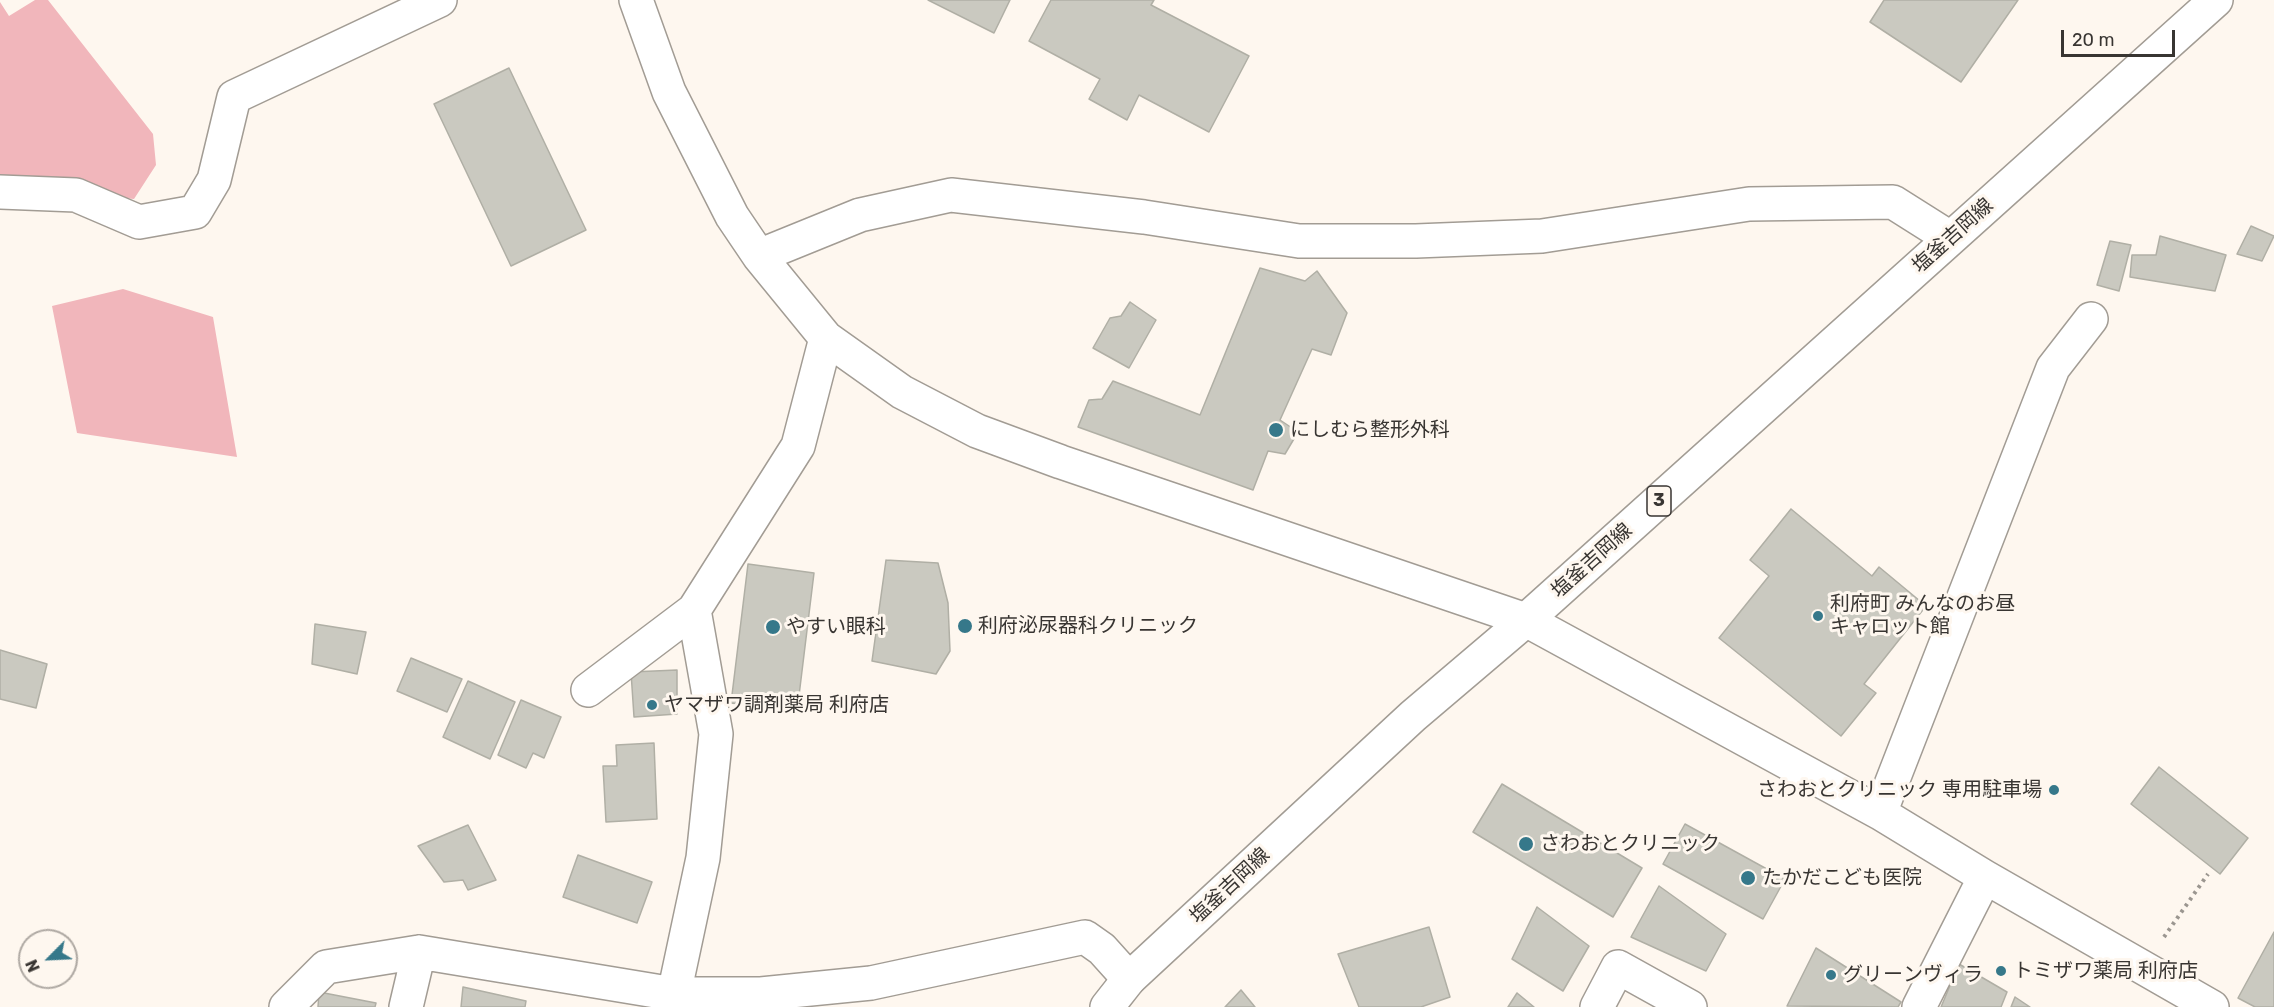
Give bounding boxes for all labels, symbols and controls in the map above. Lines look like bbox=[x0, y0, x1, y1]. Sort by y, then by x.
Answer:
scale bar bbox=[2064, 18, 2178, 56]
text: 20 m bbox=[2072, 29, 2114, 51]
street label: 塩釜吉岡線 bbox=[1908, 194, 1998, 278]
place label: にしむら整形外科 bbox=[1290, 418, 1450, 442]
marker: にしむら整形外科 bbox=[1267, 421, 1285, 439]
road number: 3 bbox=[1647, 486, 1671, 516]
street label: 塩釜吉岡線 bbox=[1547, 519, 1637, 603]
place label: 利府町 みんなのお昼 キャロット館 bbox=[1830, 592, 2015, 639]
marker: 利府町 みんなのお昼 キャロット館 bbox=[1811, 609, 1825, 623]
place label: 利府泌尿器科クリニック bbox=[978, 614, 1198, 638]
place label: やすい眼科 bbox=[786, 615, 886, 639]
marker: 利府泌尿器科クリニック bbox=[956, 617, 974, 635]
marker: やすい眼科 bbox=[764, 618, 782, 636]
place label: ヤマザワ調剤薬局 利府店 bbox=[664, 693, 889, 717]
marker: ヤマザワ調剤薬局 利府店 bbox=[645, 698, 659, 712]
place label: さわおとクリニック 専用駐車場 bbox=[1757, 778, 2042, 802]
marker: さわおとクリニック 専用駐車場 bbox=[2047, 783, 2061, 797]
place label: さわおとクリニック bbox=[1540, 832, 1720, 856]
marker: さわおとクリニック bbox=[1517, 835, 1535, 853]
street label: 塩釜吉岡線 bbox=[1185, 843, 1275, 929]
place label: たかだこども医院 bbox=[1762, 866, 1922, 890]
marker: たかだこども医院 bbox=[1739, 869, 1757, 887]
north arrow bbox=[18, 929, 78, 989]
text: N bbox=[22, 957, 44, 975]
place label: トミザワ薬局 利府店 bbox=[2013, 959, 2198, 983]
place label: グリーンヴィラ bbox=[1843, 963, 1983, 987]
marker: トミザワ薬局 利府店 bbox=[1994, 964, 2008, 978]
marker: グリーンヴィラ bbox=[1824, 968, 1838, 982]

